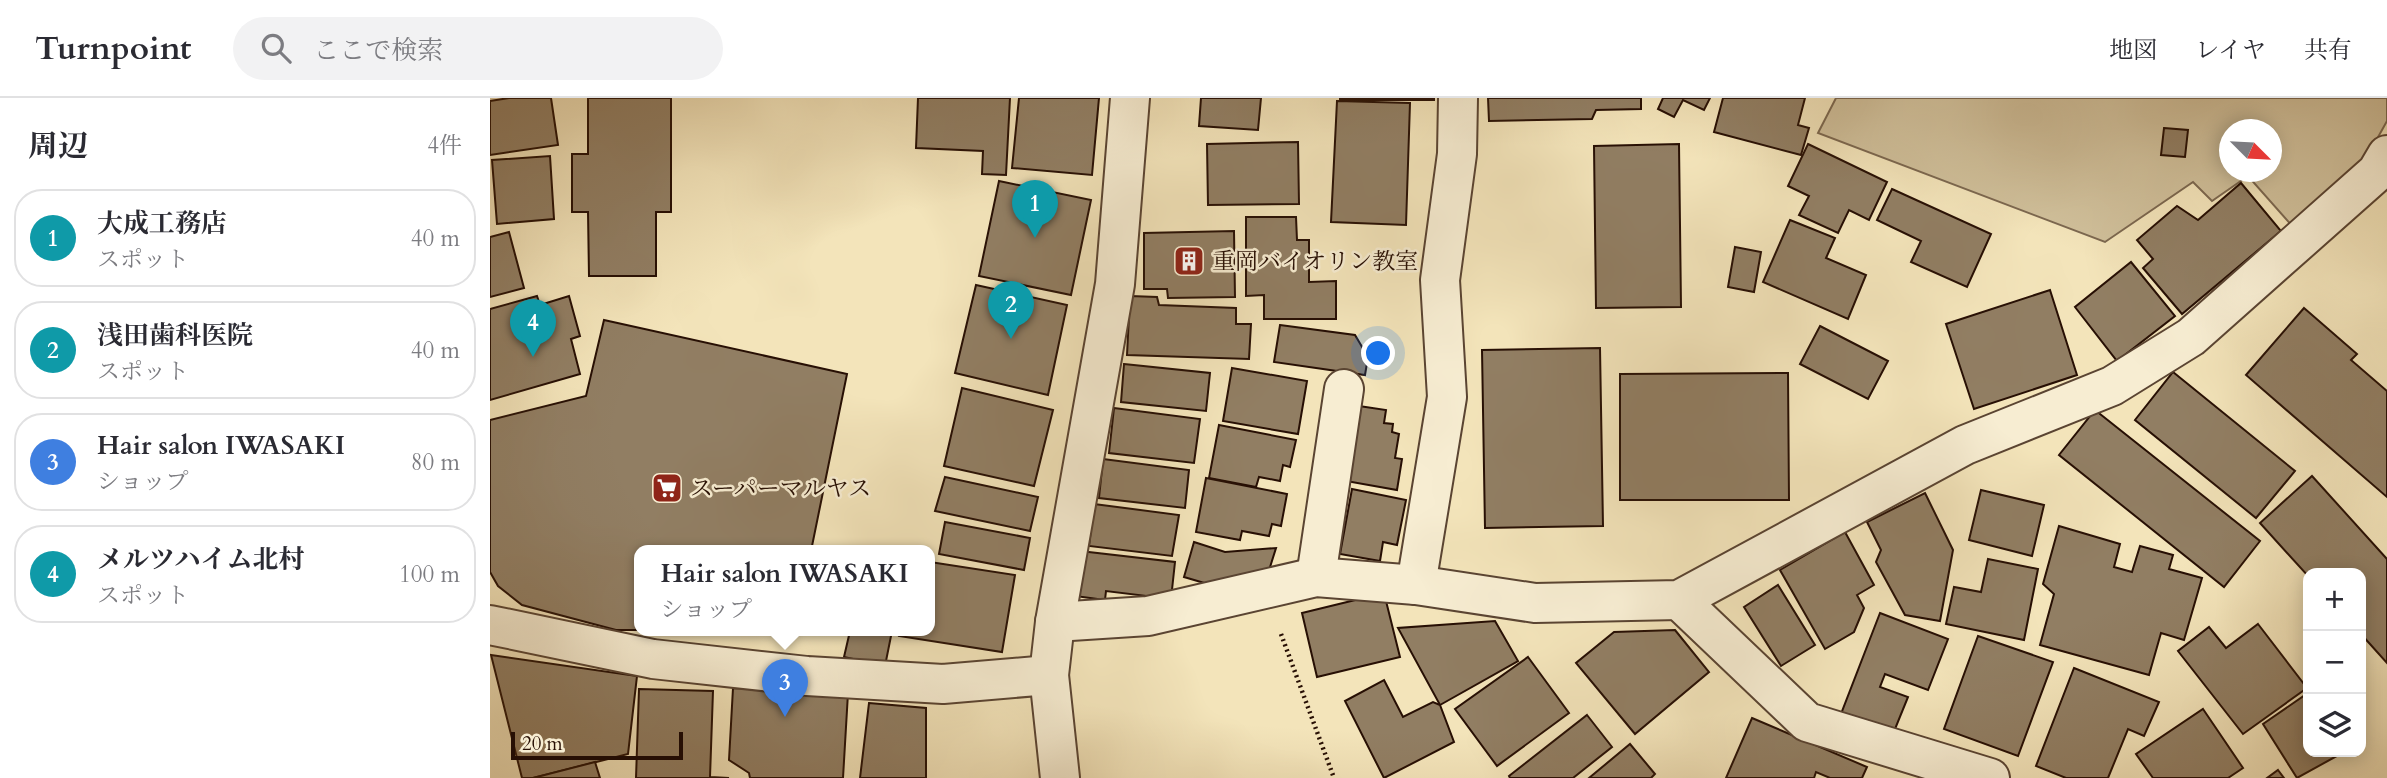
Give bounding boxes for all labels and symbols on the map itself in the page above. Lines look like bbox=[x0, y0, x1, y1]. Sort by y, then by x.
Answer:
north arrow bbox=[2219, 119, 2282, 182]
pin: 1 bbox=[1012, 180, 1058, 238]
building icon: 重岡バイオリン教室 bbox=[1172, 244, 1206, 278]
place label: 重岡バイオリン教室 bbox=[1212, 246, 1418, 277]
pin: 2 bbox=[988, 281, 1034, 339]
pin: 4 bbox=[510, 299, 556, 357]
your location bbox=[1361, 336, 1395, 370]
supermarket icon: スーパーマルヤス bbox=[650, 471, 684, 505]
place label: スーパーマルヤス bbox=[690, 473, 871, 504]
pin: 3 bbox=[762, 659, 808, 717]
scale bar bbox=[511, 729, 682, 761]

